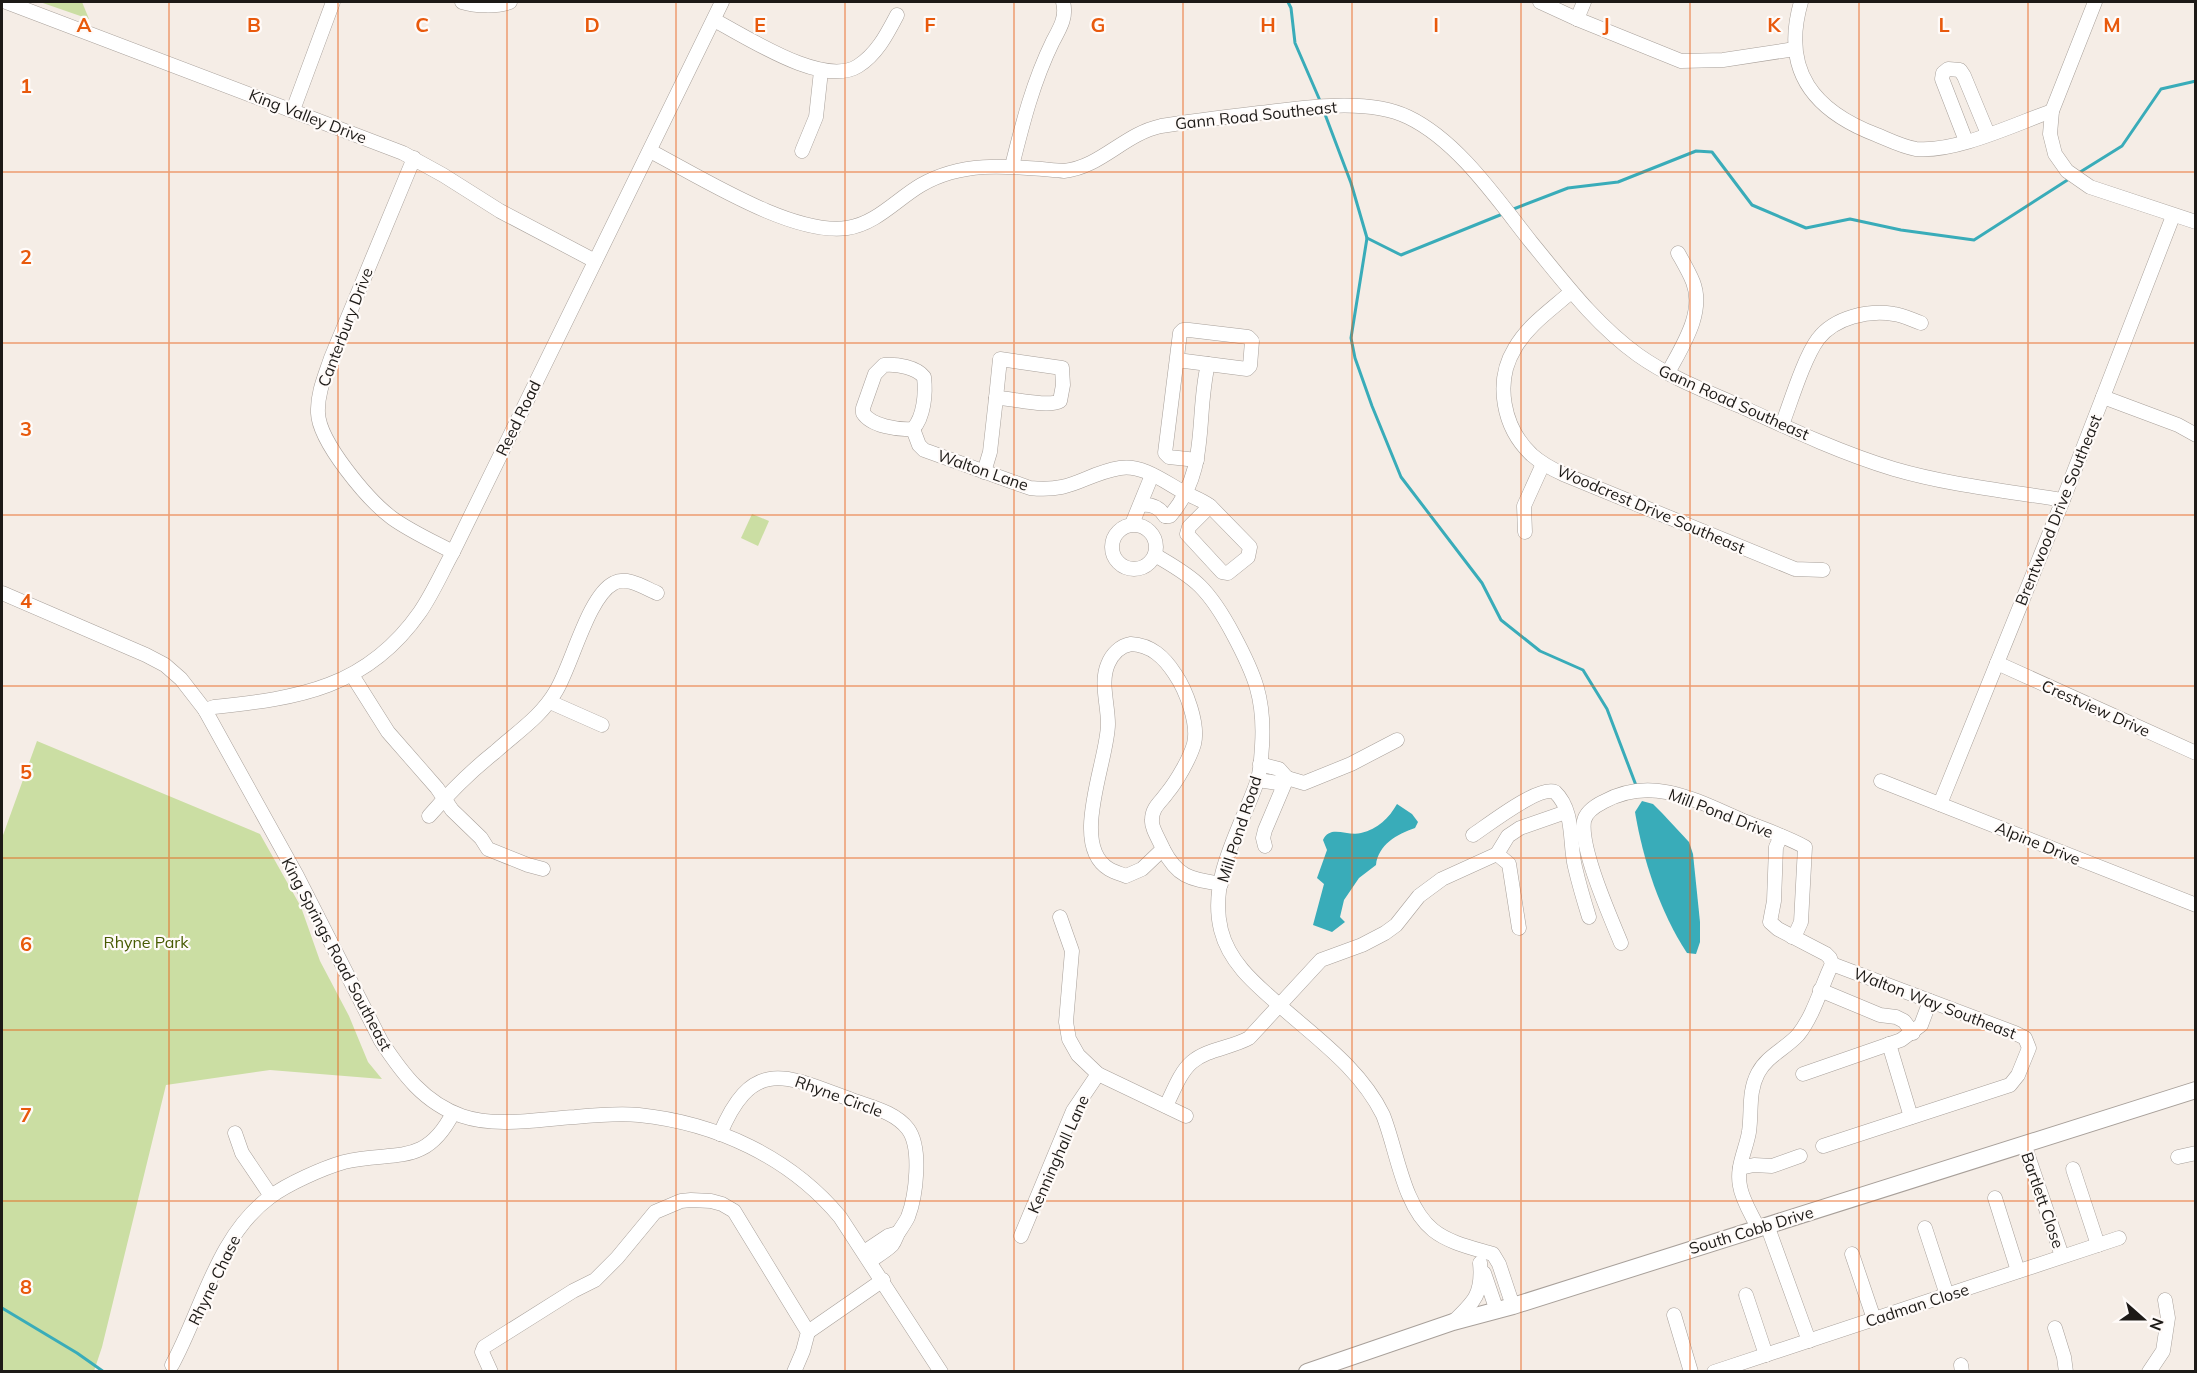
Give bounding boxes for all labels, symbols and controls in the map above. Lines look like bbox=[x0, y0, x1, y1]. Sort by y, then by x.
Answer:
text: A bbox=[77, 12, 92, 37]
text: B bbox=[247, 12, 261, 37]
text: C bbox=[415, 12, 429, 37]
text: D bbox=[584, 12, 600, 37]
text: E bbox=[754, 12, 766, 37]
text: F bbox=[924, 12, 936, 37]
text: G bbox=[1091, 12, 1105, 37]
text: H bbox=[1260, 12, 1276, 37]
text: I bbox=[1433, 12, 1439, 37]
text: J bbox=[1602, 12, 1610, 37]
text: K bbox=[1767, 12, 1781, 37]
text: L bbox=[1938, 12, 1950, 37]
text: M bbox=[2103, 12, 2121, 37]
text: 1 bbox=[20, 73, 32, 98]
street label: King Valley Drive bbox=[246, 84, 370, 148]
street label: Gann Road Southeast bbox=[1174, 97, 1338, 133]
text: 2 bbox=[20, 244, 32, 269]
street label: Canterbury Drive bbox=[313, 265, 377, 389]
street label: Gann Road Southeast bbox=[1656, 360, 1813, 444]
street label: Reed Road bbox=[491, 377, 545, 459]
street label: Brentwood Drive Southeast bbox=[2010, 411, 2106, 608]
text: 3 bbox=[20, 416, 32, 441]
street label: Walton Lane bbox=[935, 445, 1031, 495]
street label: Woodcrest Drive Southeast bbox=[1554, 460, 1749, 558]
text: 4 bbox=[20, 588, 32, 613]
street label: Crestview Drive bbox=[2039, 675, 2153, 741]
text: 5 bbox=[20, 759, 32, 784]
street label: Mill Pond Road bbox=[1212, 773, 1266, 885]
street label: Mill Pond Drive bbox=[1666, 784, 1776, 842]
street label: Alpine Drive bbox=[1993, 817, 2083, 869]
street label: King Springs Road Southeast bbox=[277, 854, 397, 1054]
text: 6 bbox=[20, 931, 32, 956]
park label: Rhyne Park bbox=[104, 932, 189, 952]
street label: Walton Way Southeast bbox=[1851, 963, 2020, 1043]
street label: Rhyne Circle bbox=[792, 1071, 886, 1121]
street label: Kenninghall Lane bbox=[1023, 1092, 1093, 1216]
text: 7 bbox=[20, 1102, 32, 1127]
street label: Bartlett Close bbox=[2017, 1149, 2069, 1251]
street label: South Cobb Drive bbox=[1686, 1202, 1816, 1258]
street label: Rhyne Chase bbox=[184, 1232, 244, 1328]
text: 8 bbox=[20, 1274, 32, 1299]
street label: Cadman Close bbox=[1863, 1279, 1971, 1331]
north arrow bbox=[2113, 1289, 2173, 1349]
text: N bbox=[2146, 1315, 2169, 1334]

